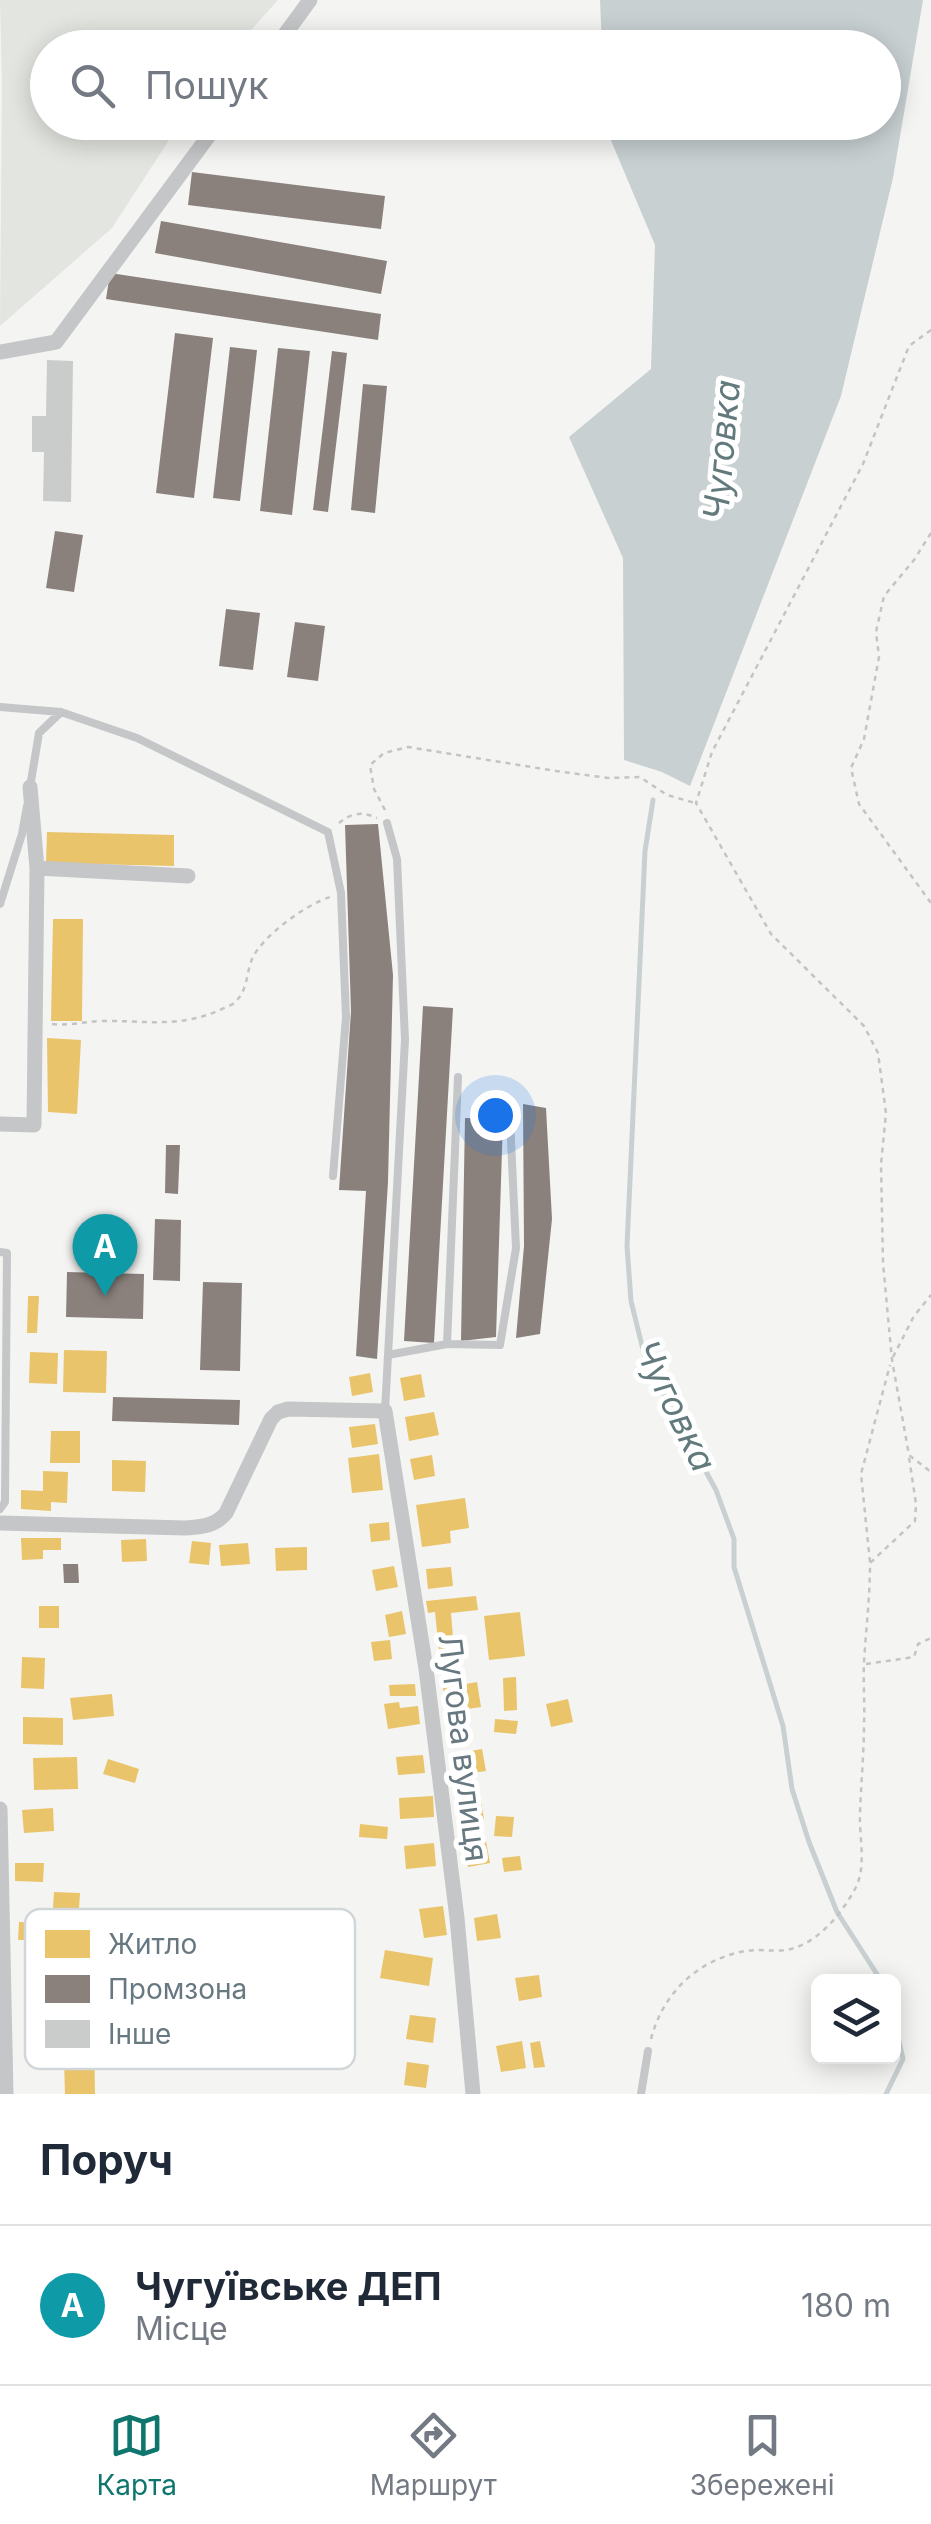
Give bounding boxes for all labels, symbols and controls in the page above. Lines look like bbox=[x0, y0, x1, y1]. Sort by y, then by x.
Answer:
search box bbox=[30, 30, 901, 140]
icon: search bbox=[65, 58, 120, 113]
text: Пошук bbox=[145, 62, 269, 108]
water label: Чуговка bbox=[694, 378, 748, 522]
your location bbox=[470, 1090, 521, 1141]
pin: A bbox=[72, 1214, 138, 1296]
water label: Чуговка bbox=[626, 1333, 726, 1478]
street label: Лугова вулиця bbox=[430, 1632, 497, 1864]
legend bbox=[25, 1909, 355, 2069]
text: Житло bbox=[108, 1927, 197, 1961]
text: Промзона bbox=[108, 1972, 247, 2006]
map controls bbox=[811, 1974, 901, 2064]
button: layers bbox=[811, 1974, 901, 2064]
text: Інше bbox=[108, 2017, 171, 2051]
text: Поруч bbox=[40, 2134, 173, 2185]
text: Чугуївське ДЕП bbox=[135, 2263, 442, 2309]
text: A bbox=[61, 2286, 84, 2325]
text: 180 m bbox=[801, 2286, 891, 2325]
text: Місце bbox=[135, 2309, 228, 2348]
tab: Карта bbox=[96, 2408, 177, 2502]
tab: Маршрут bbox=[370, 2408, 497, 2502]
tab: Збережені bbox=[690, 2408, 835, 2502]

